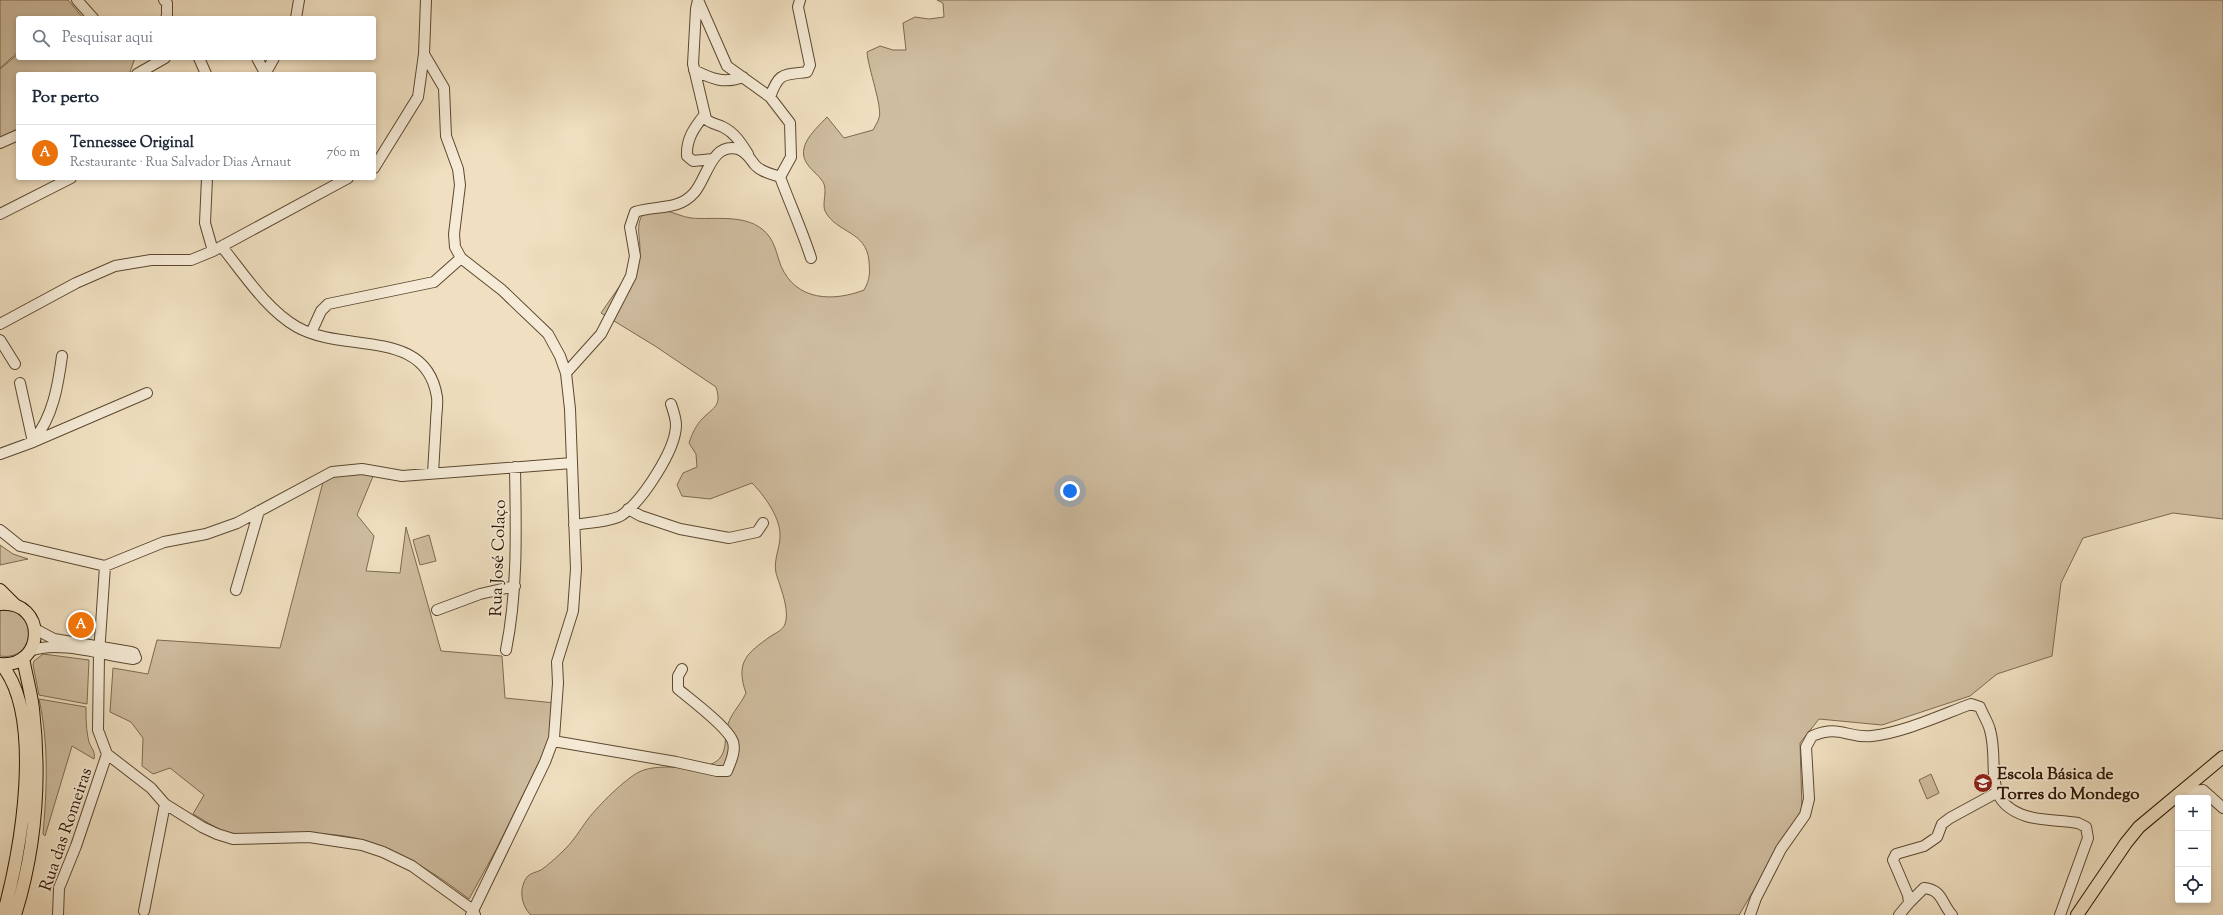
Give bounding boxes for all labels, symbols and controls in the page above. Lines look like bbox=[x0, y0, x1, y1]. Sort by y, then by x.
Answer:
search box bbox=[16, 16, 376, 60]
icon: search bbox=[30, 27, 52, 49]
text: Pesquisar aqui bbox=[62, 28, 153, 49]
text: Por perto bbox=[32, 86, 99, 110]
text: Tennessee Original bbox=[70, 133, 194, 154]
text: A bbox=[40, 144, 50, 162]
text: 760 m bbox=[327, 144, 360, 162]
text: Restaurante · Rua Salvador Dias Arnaut bbox=[70, 154, 291, 172]
your location bbox=[1060, 481, 1080, 501]
street label: Rua José Colaço bbox=[485, 499, 513, 617]
pin: A bbox=[68, 610, 94, 640]
place label: Escola Básica de Torres do Mondego bbox=[1997, 763, 2140, 807]
street label: Rua das Romeiras bbox=[35, 764, 99, 895]
school or university icon: Escola Básica de Torres do Mondego bbox=[1972, 772, 1994, 794]
map controls bbox=[2175, 795, 2211, 903]
button: + bbox=[2175, 795, 2211, 831]
button: − bbox=[2175, 831, 2211, 867]
button: locate bbox=[2175, 867, 2211, 903]

